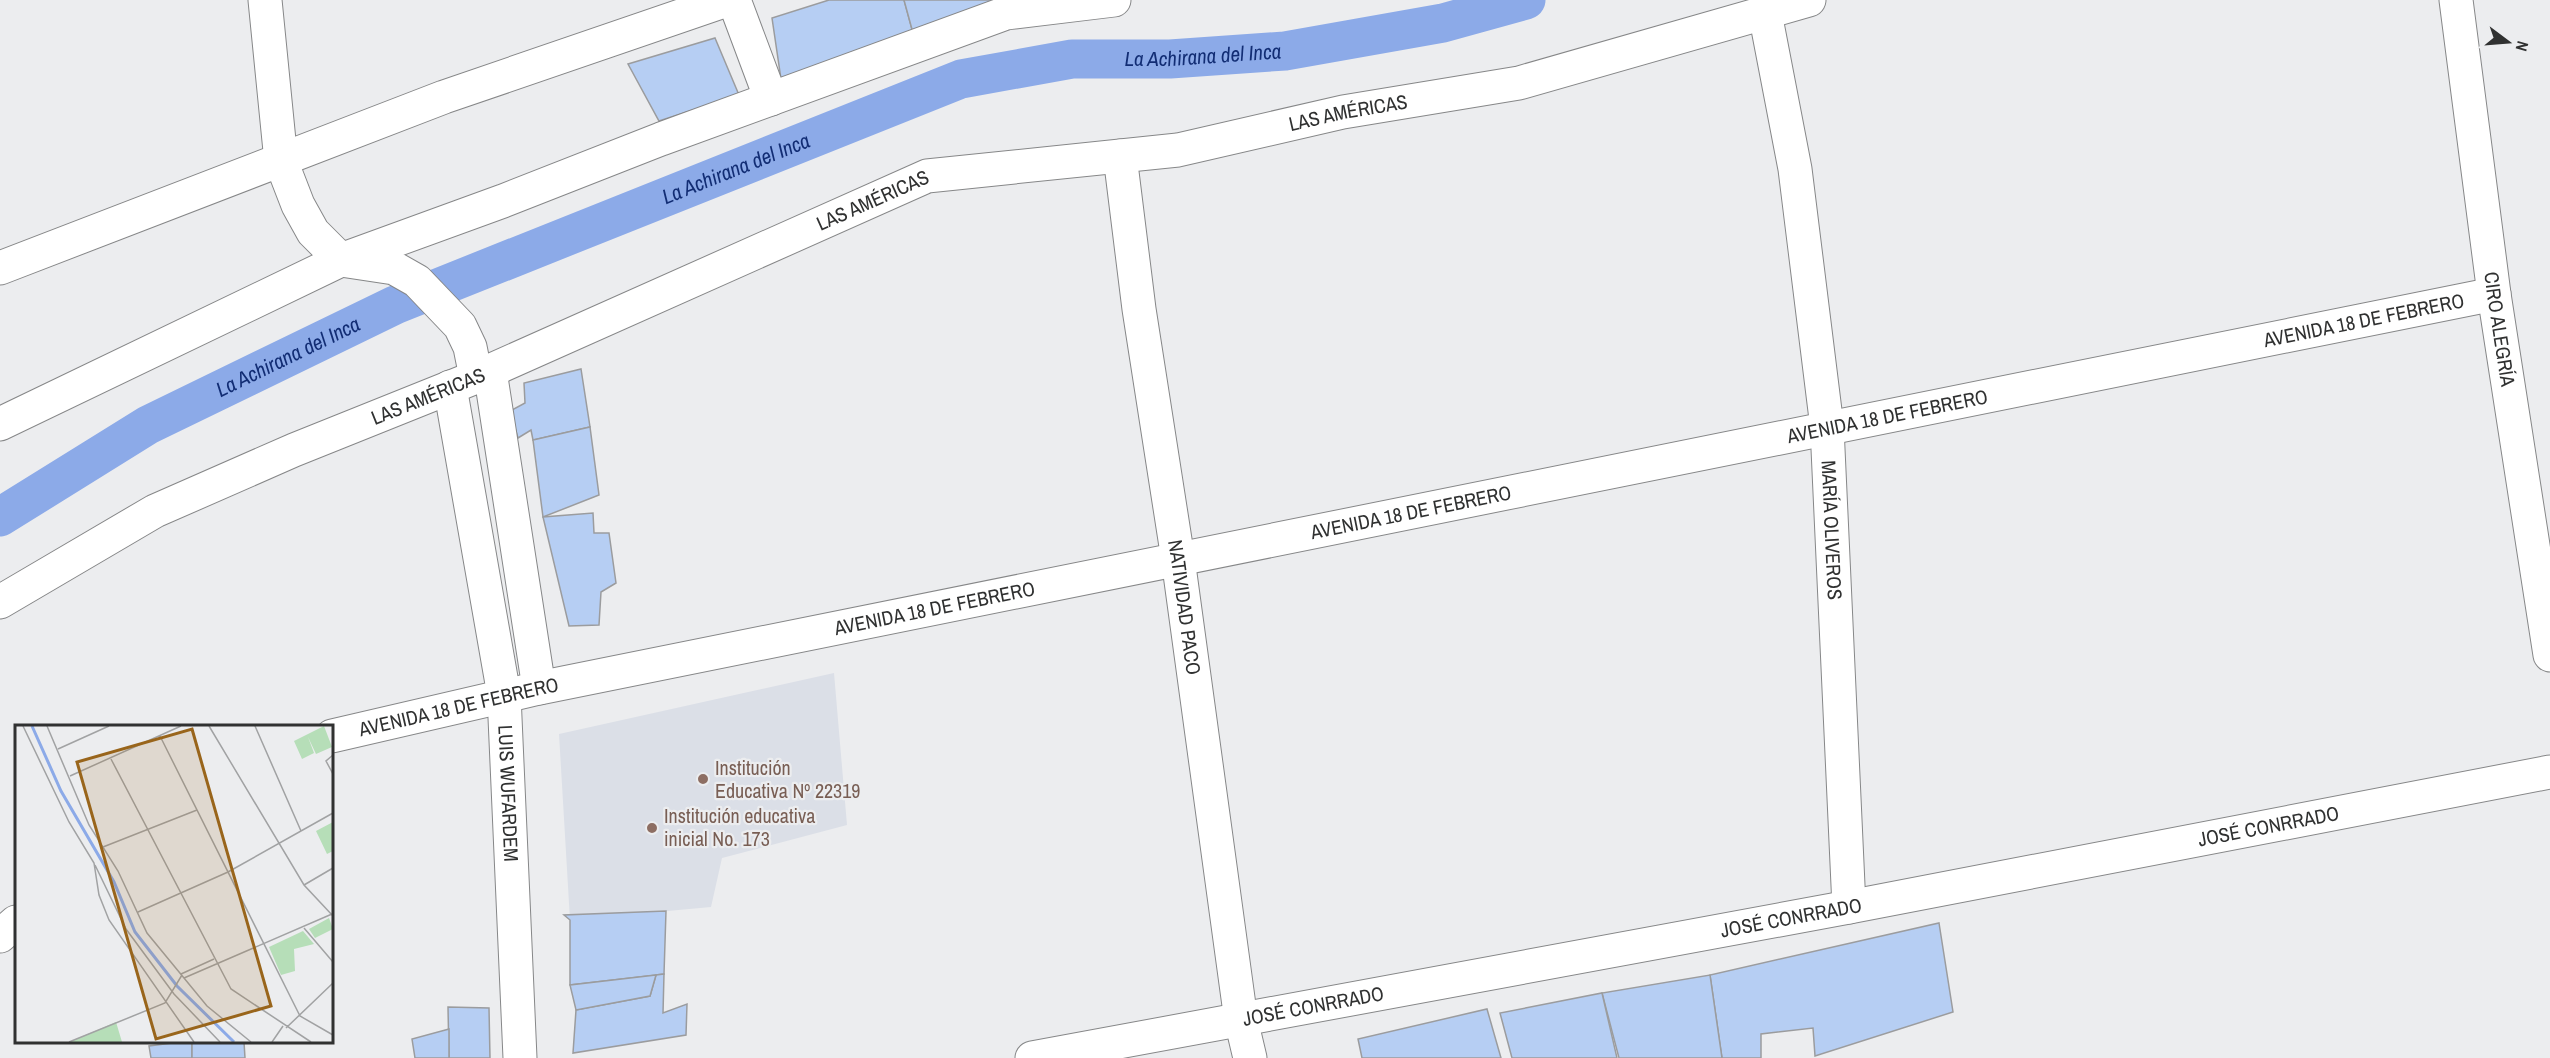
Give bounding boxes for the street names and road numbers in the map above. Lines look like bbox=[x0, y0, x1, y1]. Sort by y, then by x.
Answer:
street label: LAS AMÉRICAS bbox=[1286, 88, 1409, 137]
street label: LAS AMÉRICAS bbox=[812, 163, 933, 237]
street label: CIRO ALEGRÍA bbox=[2478, 270, 2522, 388]
street label: AVENIDA 18 DE FEBRERO bbox=[2260, 286, 2466, 353]
street label: LAS AMÉRICAS bbox=[367, 361, 489, 431]
street label: AVENIDA 18 DE FEBRERO bbox=[1784, 382, 1990, 449]
street label: MARÍA OLIVEROS bbox=[1816, 460, 1849, 600]
street label: AVENIDA 18 DE FEBRERO bbox=[1307, 478, 1514, 545]
street label: NATIVIDAD PACO bbox=[1162, 538, 1208, 677]
street label: AVENIDA 18 DE FEBRERO bbox=[831, 574, 1037, 641]
street label: AVENIDA 18 DE FEBRERO bbox=[355, 670, 561, 743]
street label: LUIS WUFARDEM bbox=[492, 724, 525, 862]
street label: JOSÉ CONRRADO bbox=[2196, 799, 2341, 853]
street label: JOSÉ CONRRADO bbox=[1718, 891, 1864, 943]
street label: JOSÉ CONRRADO bbox=[1240, 979, 1386, 1032]

